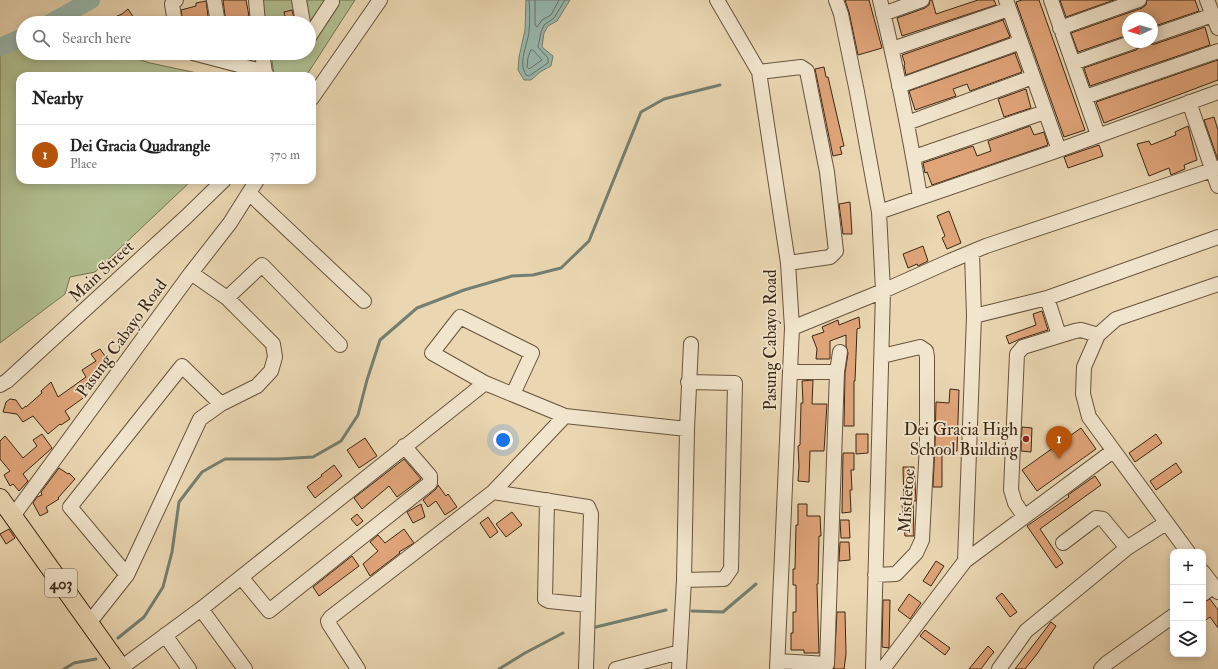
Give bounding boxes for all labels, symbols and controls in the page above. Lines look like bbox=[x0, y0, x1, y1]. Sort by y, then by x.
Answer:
north arrow bbox=[1122, 12, 1158, 48]
search box bbox=[16, 16, 316, 60]
icon: search bbox=[30, 27, 52, 49]
text: Search here bbox=[62, 29, 131, 48]
text: Nearby bbox=[32, 88, 83, 109]
text: Dei Gracia Quadrangle bbox=[70, 137, 210, 156]
text: 1 bbox=[43, 147, 47, 163]
text: 370 m bbox=[270, 147, 300, 163]
text: Place bbox=[70, 156, 97, 172]
street label: Main Street bbox=[64, 236, 139, 307]
street label: Pasung Cabayo Road bbox=[760, 269, 782, 411]
street label: Pasung Cabayo Road bbox=[71, 275, 173, 402]
place label: Dei Gracia High School Building bbox=[904, 419, 1019, 460]
pin: 1 bbox=[1046, 426, 1072, 459]
your location bbox=[493, 430, 513, 450]
marker: Dei Gracia High School Building bbox=[1021, 434, 1031, 444]
street label: Mistletoe bbox=[894, 468, 919, 534]
map controls bbox=[1170, 549, 1206, 657]
button: + bbox=[1170, 549, 1206, 585]
road number: 403 bbox=[45, 569, 77, 597]
button: − bbox=[1170, 585, 1206, 621]
button: layers bbox=[1170, 621, 1206, 657]

